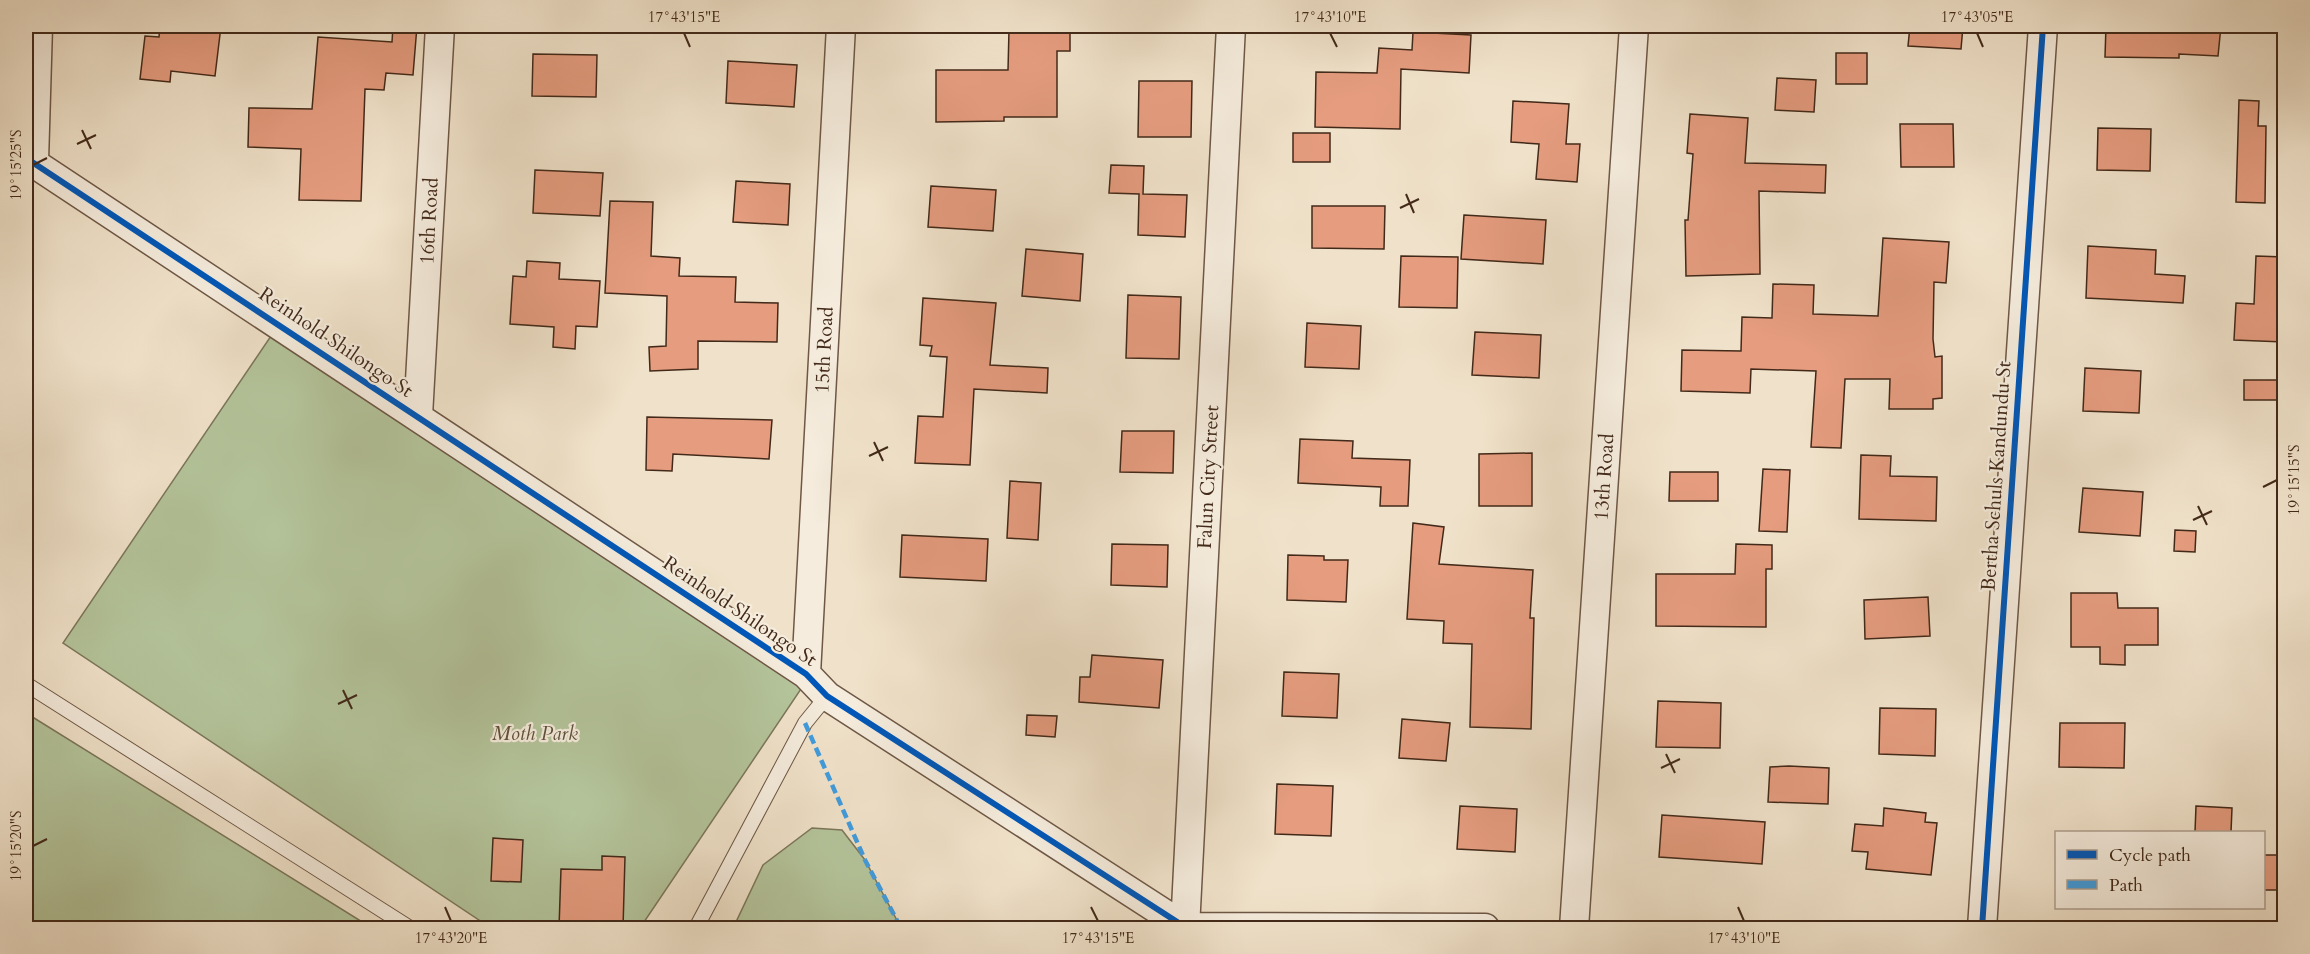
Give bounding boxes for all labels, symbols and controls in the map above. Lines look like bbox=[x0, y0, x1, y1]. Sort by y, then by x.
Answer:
text: 17°43'15"E bbox=[648, 7, 720, 27]
text: 17°43'10"E bbox=[1294, 7, 1366, 27]
text: 17°43'05"E bbox=[1941, 7, 2013, 27]
text: 19°15'25"S bbox=[6, 130, 26, 200]
street label: 16th Road bbox=[413, 176, 445, 265]
street label: Reinhold Shilongo St bbox=[254, 280, 419, 404]
street label: 15th Road bbox=[808, 305, 840, 394]
street label: Bertha Schuls Kandundu St bbox=[1974, 359, 2018, 592]
street label: Falun City Street bbox=[1191, 404, 1225, 550]
street label: 13th Road bbox=[1587, 432, 1621, 521]
text: 19°15'15"S bbox=[2284, 445, 2304, 515]
street label: Reinhold Shilongo St bbox=[658, 549, 823, 673]
park label: Moth Park bbox=[492, 720, 578, 747]
text: 19°15'20"S bbox=[6, 811, 26, 881]
legend bbox=[2055, 831, 2265, 909]
text: Cycle path bbox=[2109, 843, 2191, 868]
text: Path bbox=[2109, 873, 2143, 898]
text: 17°43'20"E bbox=[415, 928, 487, 948]
text: 17°43'15"E bbox=[1062, 928, 1134, 948]
text: 17°43'10"E bbox=[1708, 928, 1780, 948]

